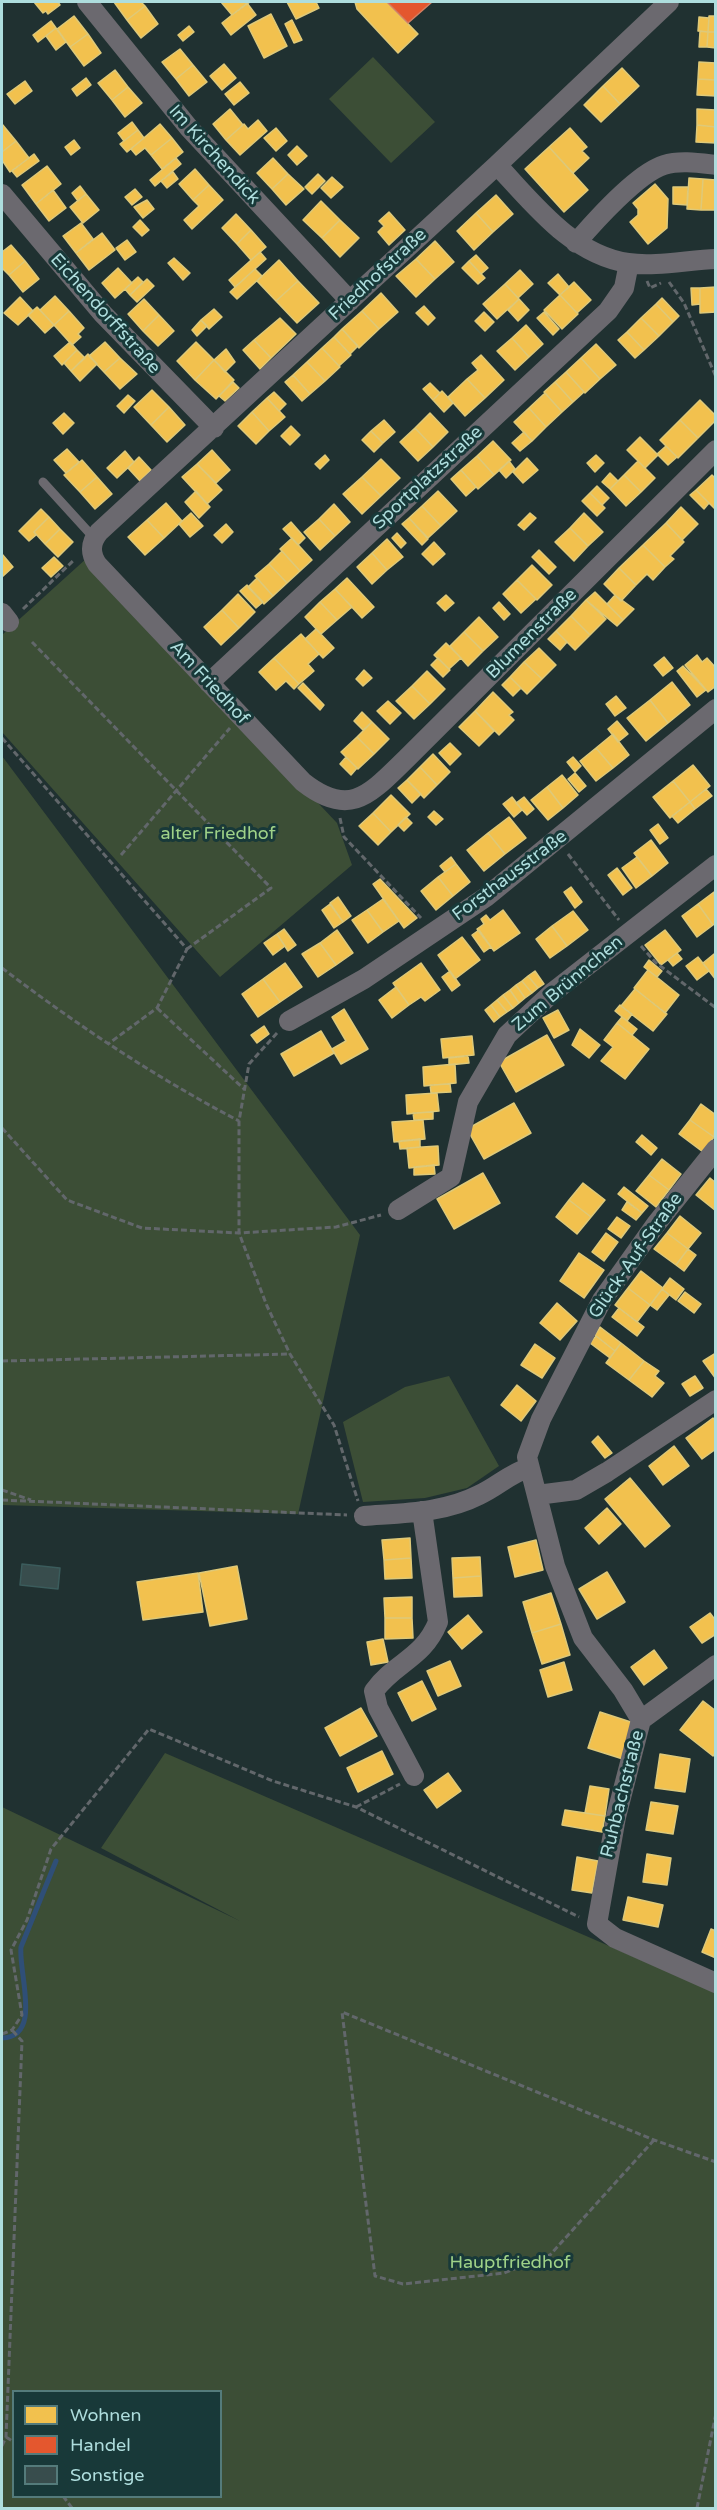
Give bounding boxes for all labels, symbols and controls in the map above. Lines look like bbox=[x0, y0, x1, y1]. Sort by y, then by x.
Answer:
street label: Im Kirchendick bbox=[164, 101, 264, 209]
street label: Friedhofstraße bbox=[325, 224, 431, 326]
street label: Eichendorffstraße bbox=[45, 249, 165, 379]
street label: Sportplatzstraße bbox=[369, 422, 487, 534]
street label: Blumenstraße bbox=[482, 584, 582, 684]
street label: Am Friedhof bbox=[165, 637, 253, 729]
park label: alter Friedhof bbox=[160, 823, 276, 845]
street label: Forsthausstraße bbox=[449, 826, 571, 926]
street label: Zum Brünnchen bbox=[508, 932, 628, 1036]
street label: Glück-Auf-Straße bbox=[584, 1189, 688, 1323]
street label: Ruhbachstraße bbox=[597, 1728, 649, 1860]
park label: Hauptfriedhof bbox=[449, 2252, 571, 2274]
legend bbox=[12, 2390, 222, 2498]
text: Wohnen bbox=[70, 2404, 141, 2426]
text: Handel bbox=[70, 2434, 131, 2456]
text: Sonstige bbox=[70, 2464, 144, 2486]

